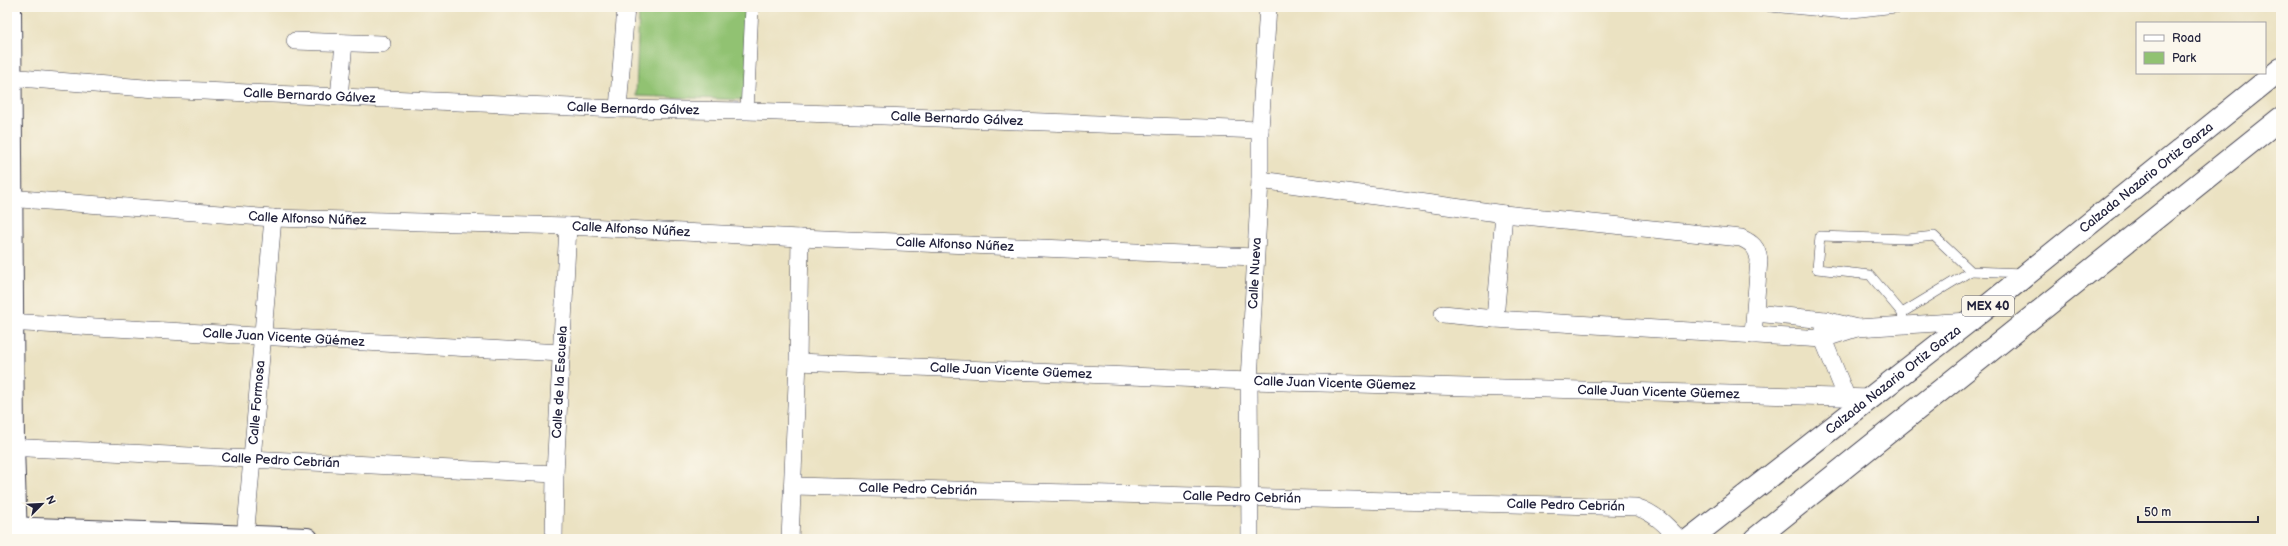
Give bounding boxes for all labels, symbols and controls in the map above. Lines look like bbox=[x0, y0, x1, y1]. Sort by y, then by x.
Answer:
legend bbox=[2136, 22, 2266, 74]
text: Road bbox=[2172, 31, 2201, 46]
text: Park bbox=[2172, 51, 2196, 66]
street label: Calle Bernardo Gálvez bbox=[243, 85, 377, 107]
street label: Calle Bernardo Gálvez bbox=[567, 99, 700, 118]
street label: Calle Bernardo Gálvez bbox=[890, 108, 1024, 129]
street label: Calzada Nazario Ortiz Garza bbox=[2076, 119, 2216, 237]
street label: Calle Alfonso Núñez bbox=[248, 208, 367, 229]
street label: Calle Alfonso Núñez bbox=[572, 218, 691, 240]
street label: Calle Alfonso Núñez bbox=[895, 234, 1015, 255]
street label: Calle Nueva bbox=[1245, 237, 1265, 309]
road number: MEX 40 bbox=[1962, 296, 2014, 316]
street label: Calzada Nazario Ortiz Garza bbox=[1822, 322, 1964, 438]
street label: Calle Juan Vicente Güémez bbox=[202, 325, 366, 350]
street label: Calle de la Escuela bbox=[549, 325, 571, 439]
street label: Calle Formosa bbox=[245, 359, 269, 446]
street label: Calle Juan Vicente Güemez bbox=[929, 360, 1093, 382]
street label: Calle Juan Vicente Güemez bbox=[1253, 373, 1417, 394]
street label: Calle Juan Vicente Güemez bbox=[1577, 382, 1740, 402]
street label: Calle Pedro Cebrián bbox=[221, 450, 340, 471]
street label: Calle Pedro Cebrián bbox=[859, 480, 977, 499]
north arrow bbox=[22, 484, 62, 524]
street label: Calle Pedro Cebrián bbox=[1182, 488, 1301, 507]
text: N bbox=[43, 494, 58, 507]
street label: Calle Pedro Cebrián bbox=[1506, 496, 1625, 515]
scale bar bbox=[2138, 498, 2258, 524]
text: 50 m bbox=[2144, 505, 2171, 520]

